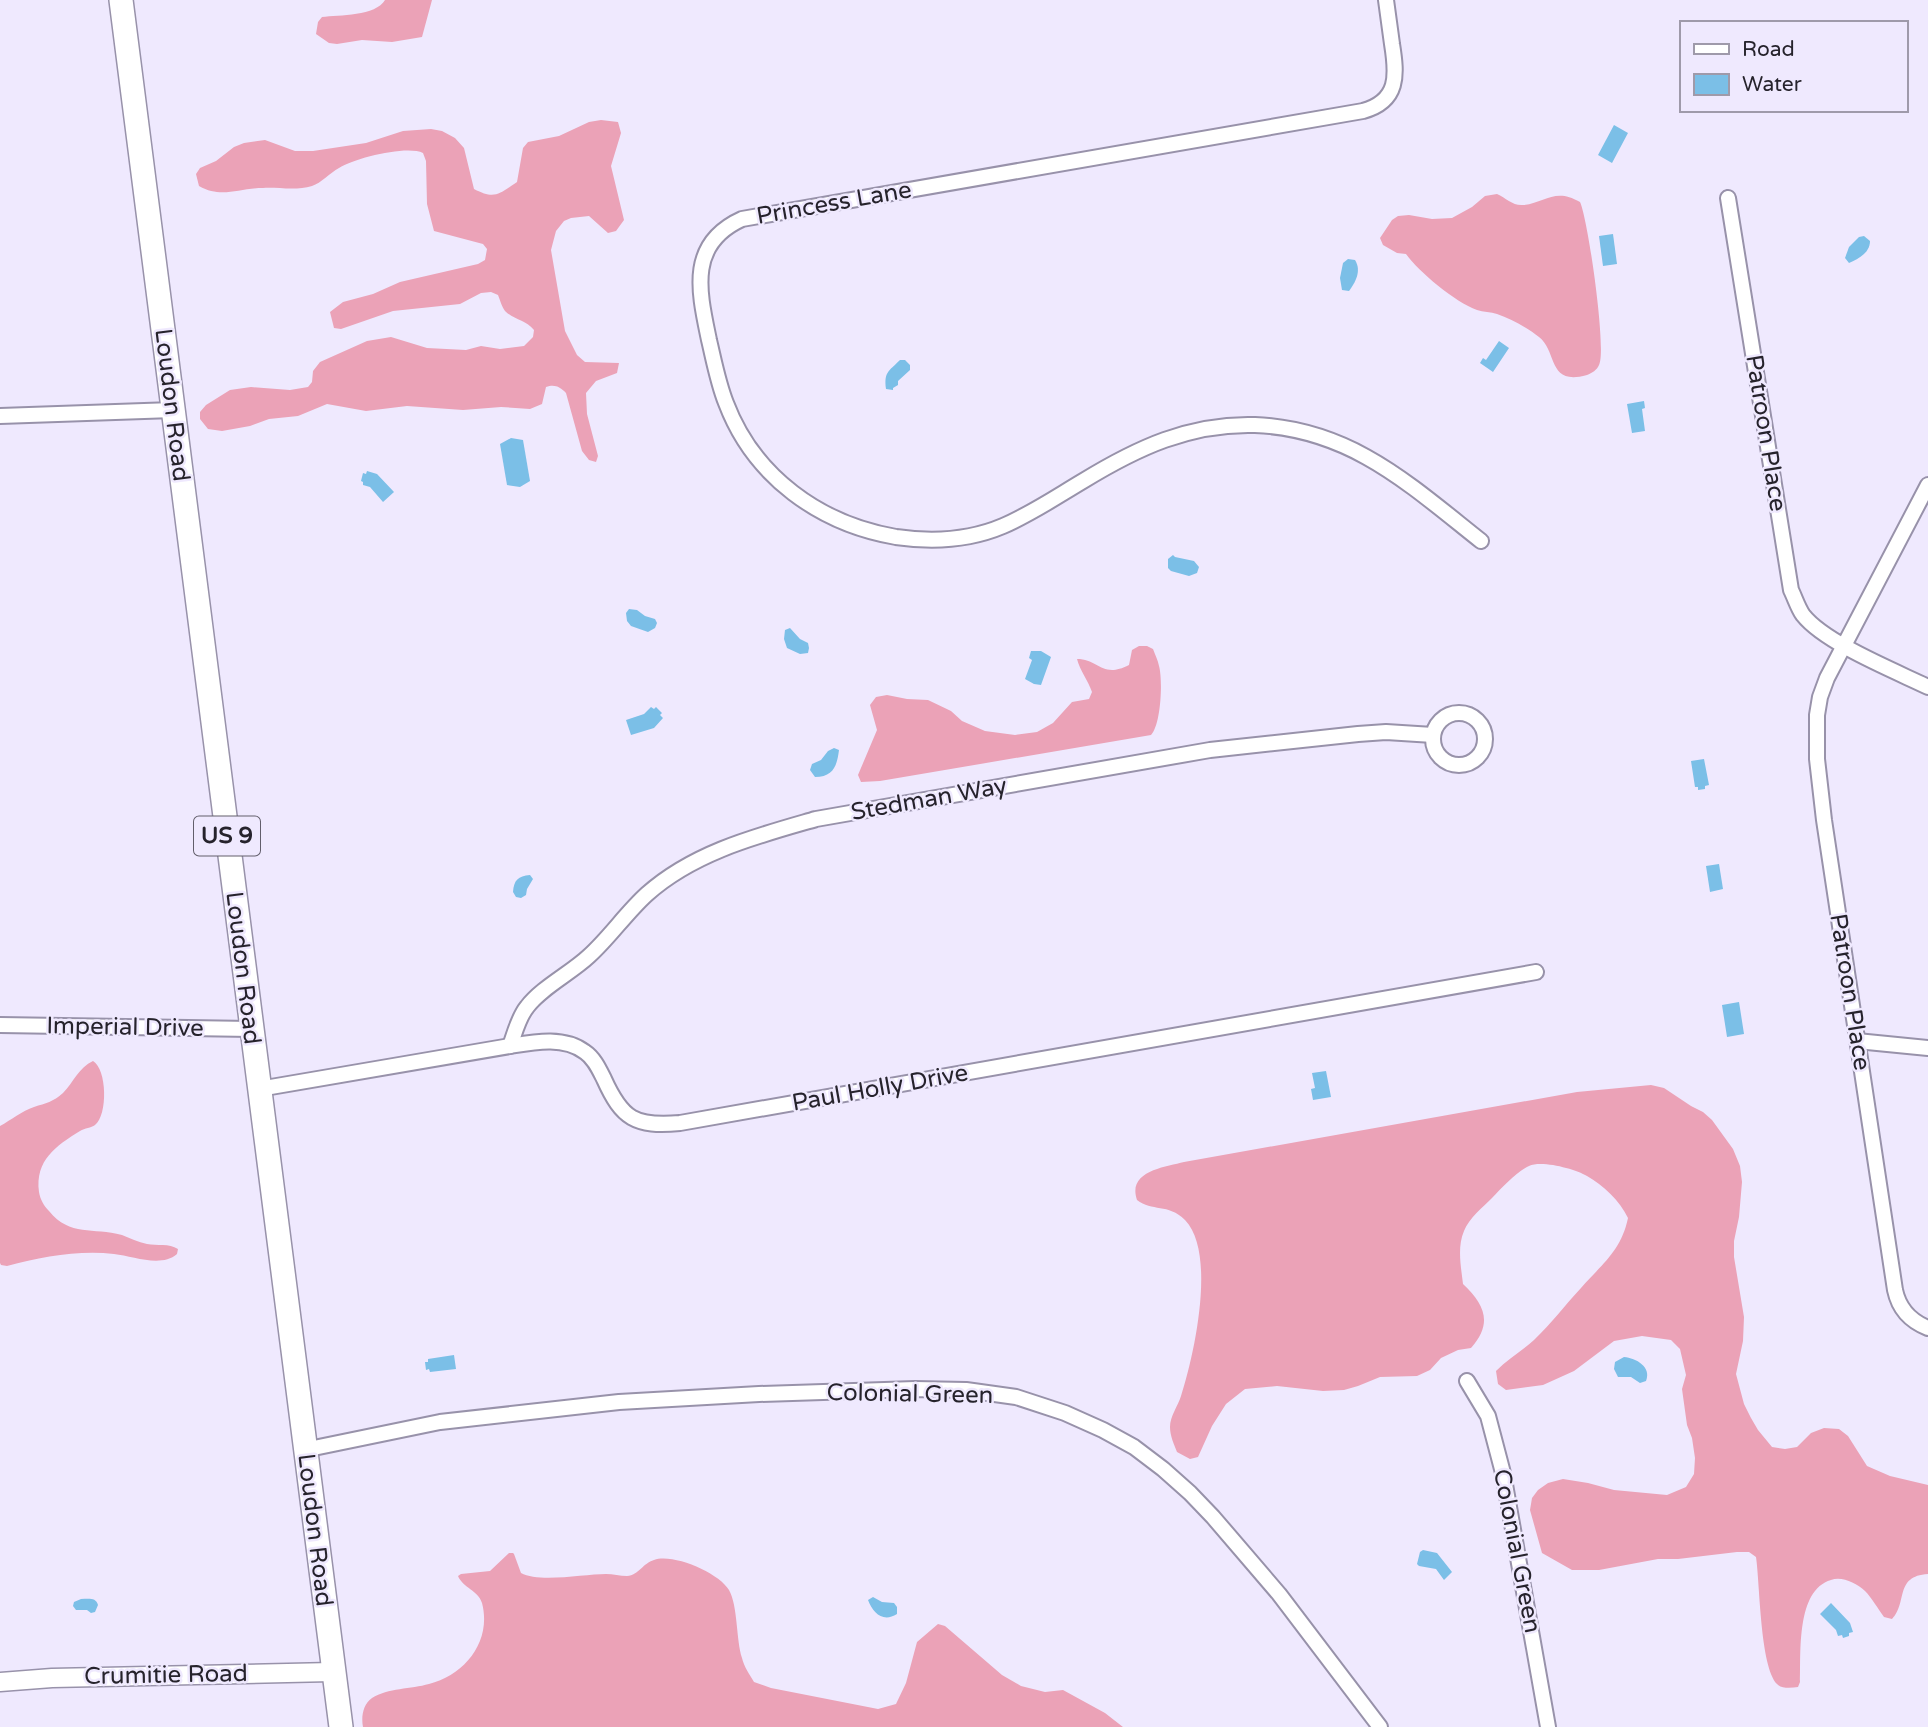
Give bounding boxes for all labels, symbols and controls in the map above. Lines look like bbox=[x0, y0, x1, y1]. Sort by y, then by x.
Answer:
legend bbox=[1680, 21, 1907, 112]
text: Road bbox=[1742, 37, 1795, 62]
text: Water bbox=[1742, 72, 1802, 97]
street label: Princess Lane bbox=[754, 175, 914, 231]
street label: Loudon Road bbox=[148, 327, 196, 483]
street label: Patroon Place bbox=[1739, 352, 1793, 514]
street label: Stedman Way bbox=[849, 771, 1009, 827]
road number: US 9 bbox=[194, 816, 260, 856]
street label: Loudon Road bbox=[219, 890, 267, 1046]
street label: Patroon Place bbox=[1823, 911, 1877, 1073]
street label: Imperial Drive bbox=[46, 1011, 204, 1043]
street label: Paul Holly Drive bbox=[790, 1058, 970, 1118]
street label: Colonial Green bbox=[826, 1378, 994, 1410]
street label: Loudon Road bbox=[291, 1452, 339, 1608]
street label: Colonial Green bbox=[1487, 1466, 1547, 1636]
street label: Crumitie Road bbox=[84, 1659, 248, 1691]

